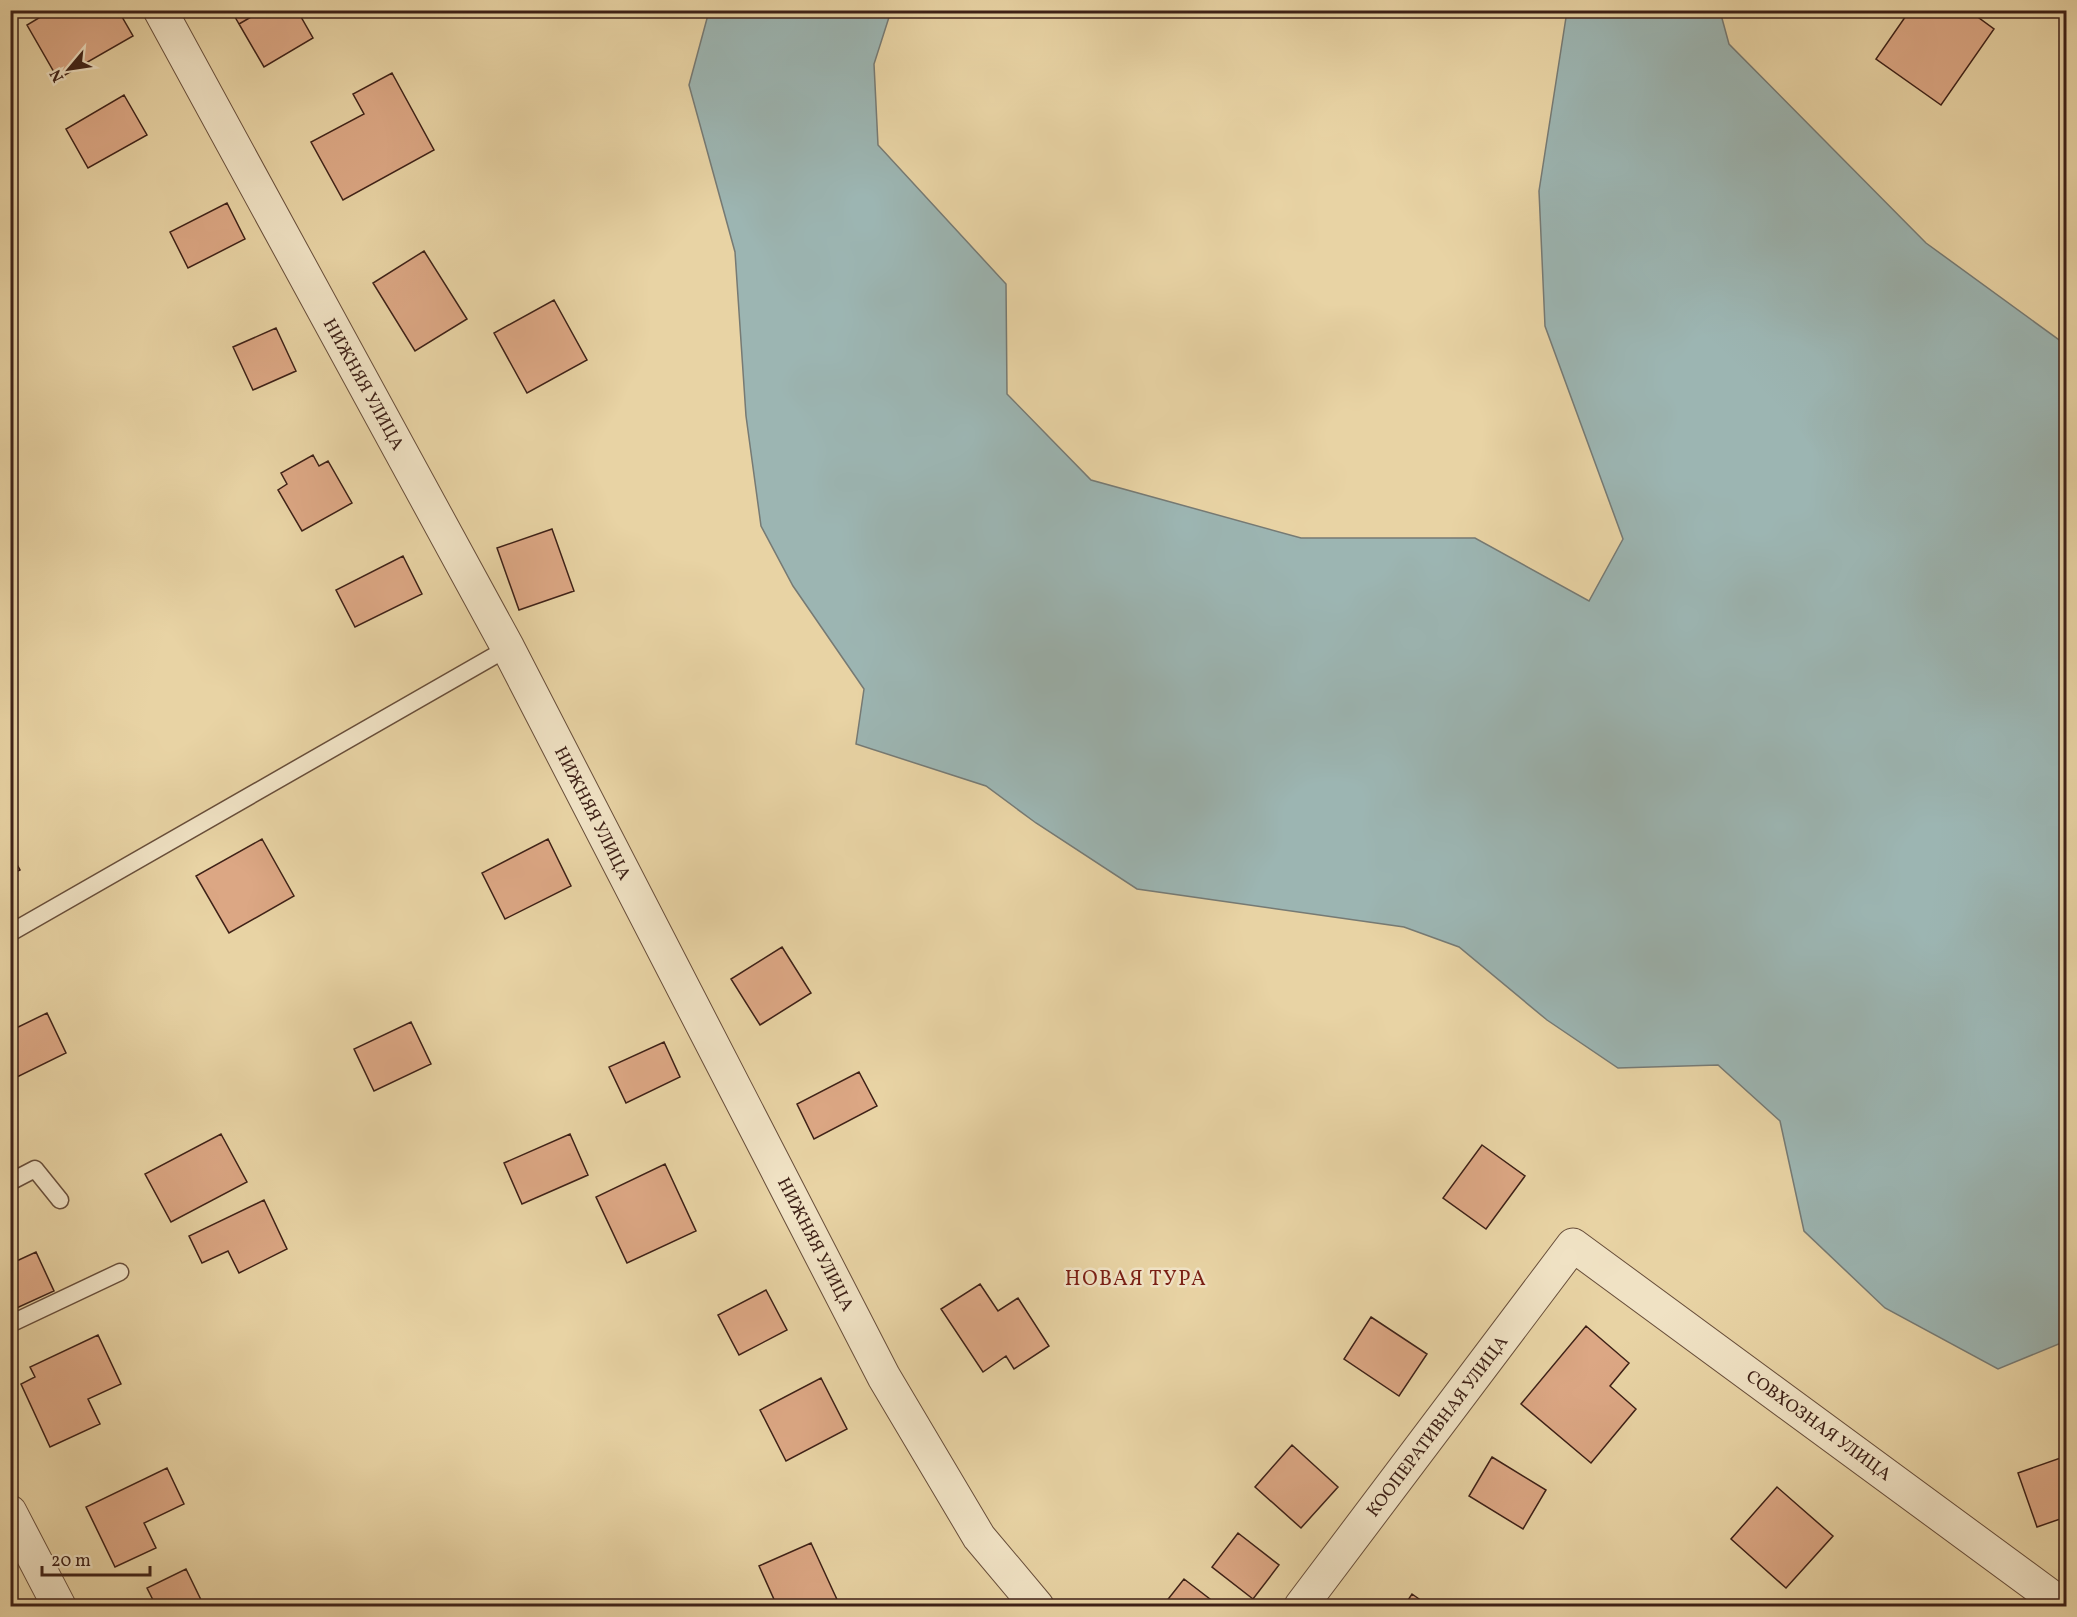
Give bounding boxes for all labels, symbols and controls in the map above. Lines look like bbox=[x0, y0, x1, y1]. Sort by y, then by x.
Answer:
north arrow bbox=[39, 39, 99, 99]
text: N bbox=[45, 65, 70, 86]
street label: НИЖНЯЯ УЛИЦА bbox=[316, 314, 409, 455]
street label: НИЖНЯЯ УЛИЦА bbox=[547, 742, 636, 885]
street label: НИЖНЯЯ УЛИЦА bbox=[770, 1173, 859, 1316]
district label: НОВАЯ ТУРА bbox=[1065, 1265, 1207, 1294]
street label: КООПЕРАТИВНАЯ УЛИЦА bbox=[1362, 1331, 1515, 1523]
street label: СОВХОЗНАЯ УЛИЦА bbox=[1740, 1365, 1896, 1488]
scale bar bbox=[42, 1539, 150, 1577]
text: 20 m bbox=[51, 1549, 91, 1574]

